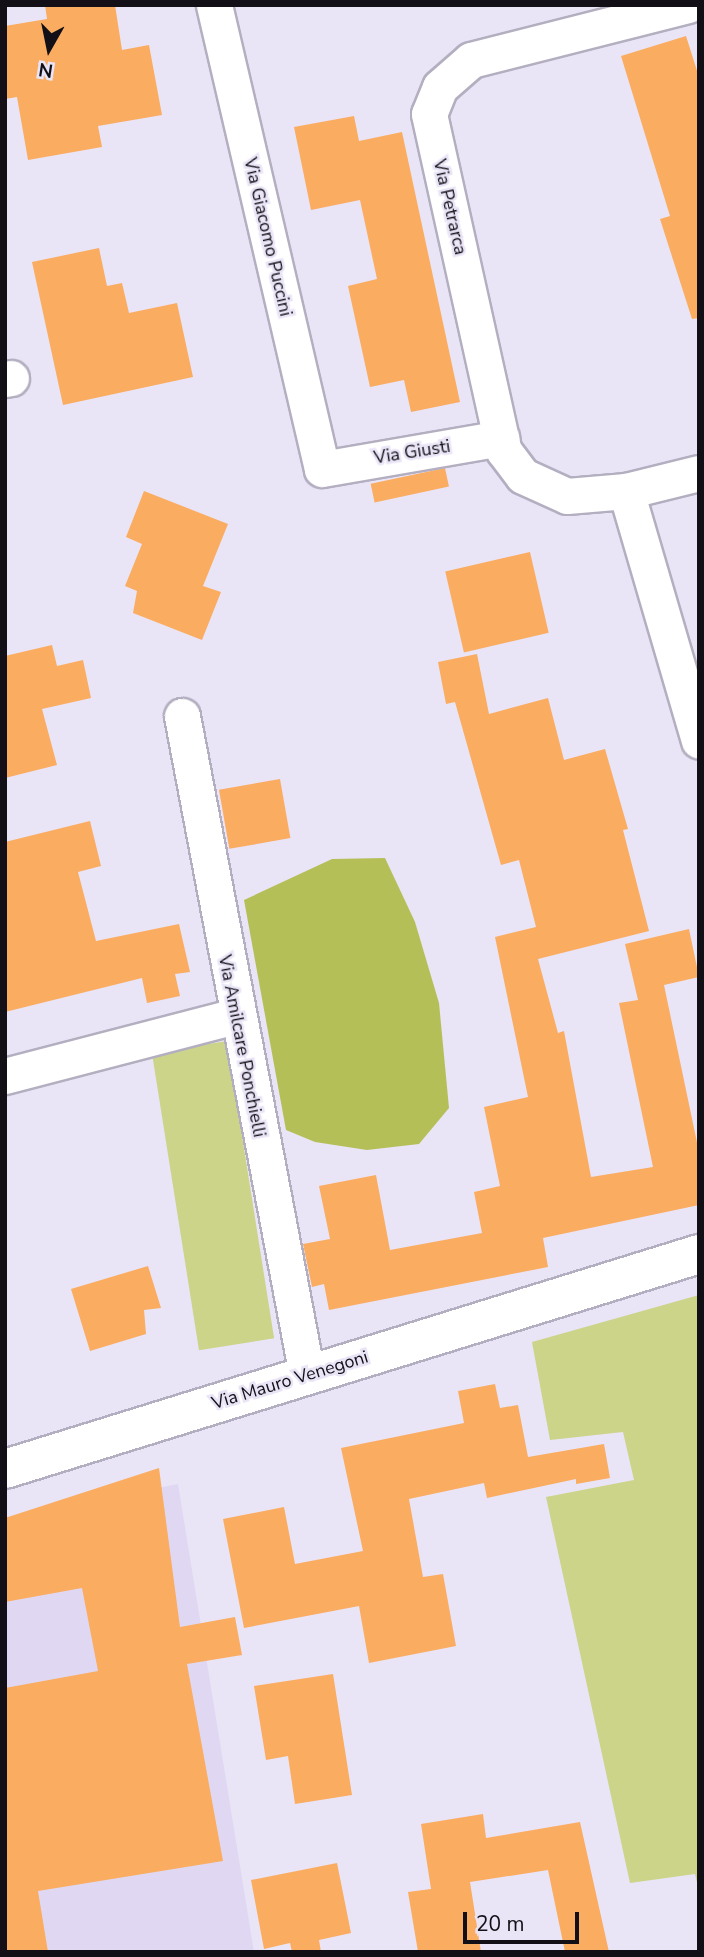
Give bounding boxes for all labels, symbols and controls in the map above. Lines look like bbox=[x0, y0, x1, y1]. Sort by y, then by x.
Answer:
north arrow bbox=[14, 14, 84, 84]
text: N bbox=[37, 56, 55, 84]
street label: Via Giacomo Puccini bbox=[239, 156, 297, 318]
street label: Via Petrarca bbox=[428, 157, 472, 257]
street label: Via Giusti bbox=[372, 435, 452, 469]
street label: Via Amilcare Ponchielli bbox=[214, 953, 270, 1139]
street label: Via Mauro Venegoni bbox=[209, 1346, 371, 1414]
scale bar bbox=[466, 1898, 582, 1942]
text: 20 m bbox=[476, 1910, 525, 1938]

